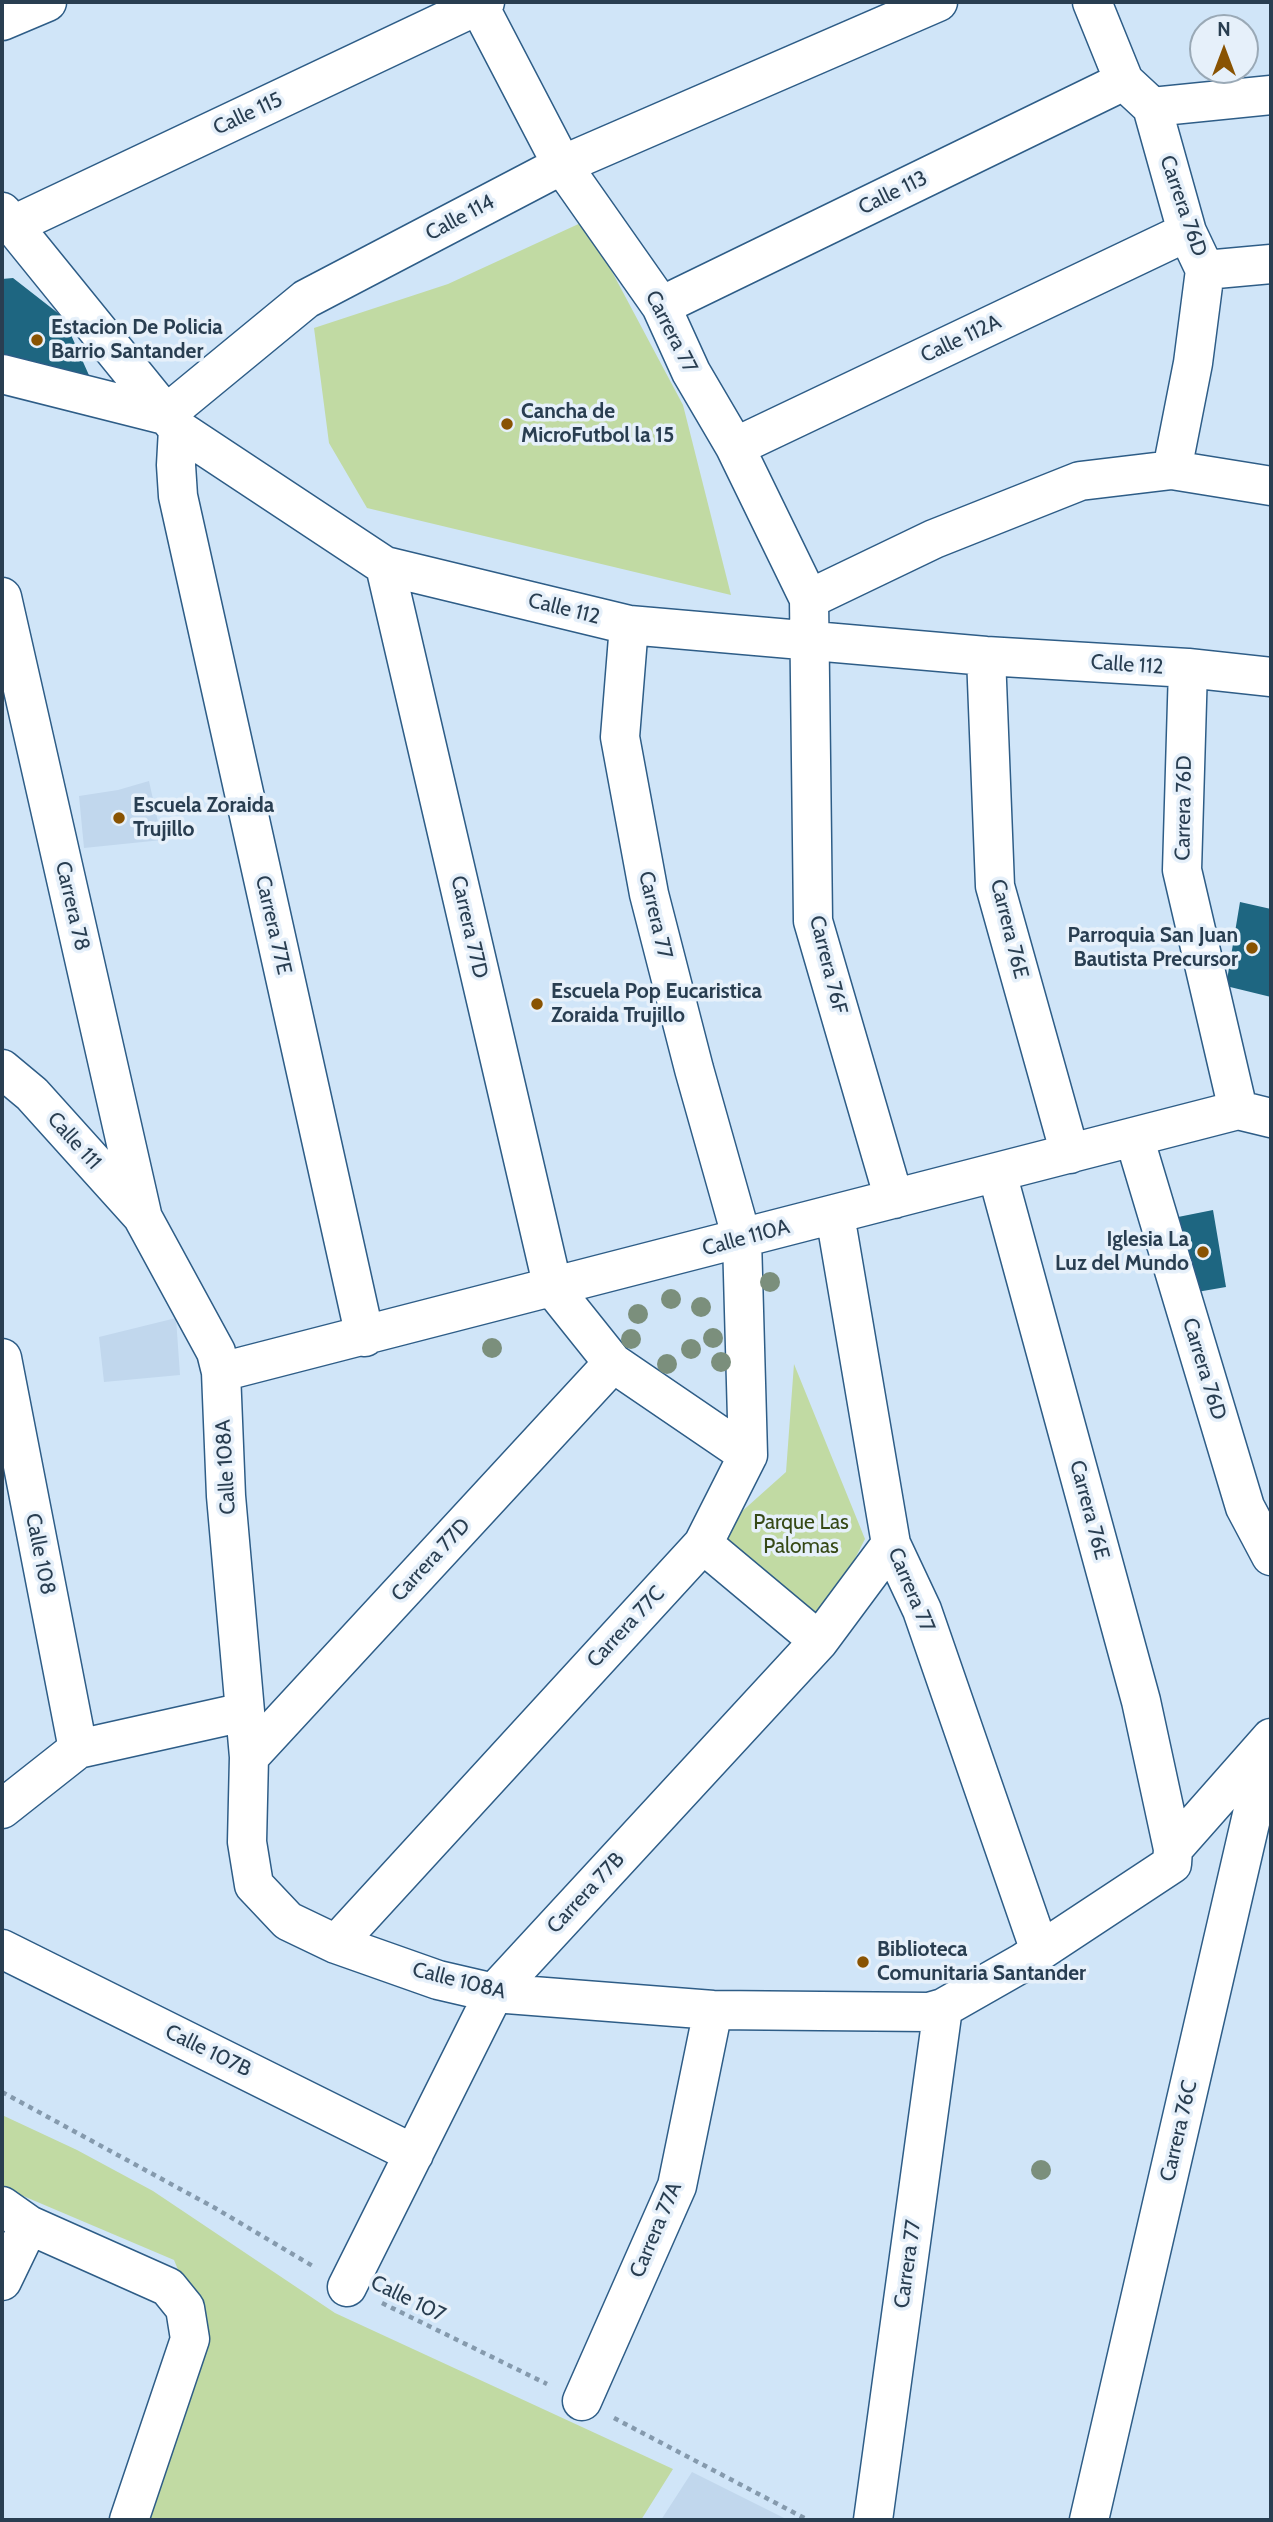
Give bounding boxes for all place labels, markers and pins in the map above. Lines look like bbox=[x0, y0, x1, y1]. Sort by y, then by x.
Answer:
place label: Estacion De Policia Barrio Santander bbox=[51, 315, 223, 365]
marker: Estacion De Policia Barrio Santander bbox=[29, 332, 45, 348]
place label: Cancha de MicroFutbol la 15 bbox=[521, 399, 674, 449]
marker: Cancha de MicroFutbol la 15 bbox=[499, 416, 515, 432]
place label: Escuela Zoraida Trujillo bbox=[133, 793, 274, 843]
marker: Escuela Zoraida Trujillo bbox=[111, 810, 127, 826]
place label: Parroquia San Juan Bautista Precursor bbox=[1068, 923, 1238, 973]
marker: Parroquia San Juan Bautista Precursor bbox=[1244, 940, 1260, 956]
place label: Escuela Pop Eucaristica Zoraida Trujillo bbox=[551, 979, 762, 1029]
marker: Escuela Pop Eucaristica Zoraida Trujillo bbox=[529, 996, 545, 1012]
place label: Iglesia La Luz del Mundo bbox=[1055, 1227, 1189, 1277]
marker: Iglesia La Luz del Mundo bbox=[1195, 1244, 1211, 1260]
place label: Biblioteca Comunitaria Santander bbox=[877, 1937, 1086, 1987]
marker: Biblioteca Comunitaria Santander bbox=[855, 1954, 871, 1970]

